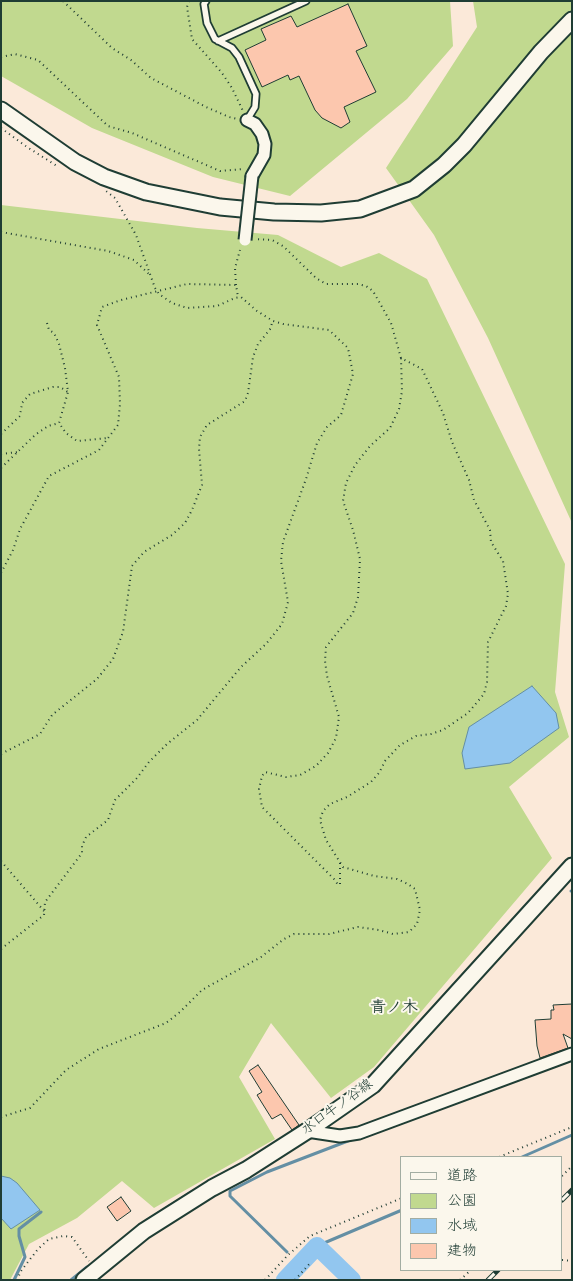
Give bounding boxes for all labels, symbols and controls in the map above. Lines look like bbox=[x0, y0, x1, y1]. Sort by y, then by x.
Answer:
district label: 青ノ木 bbox=[370, 999, 418, 1019]
street label: 水口牛ノ谷線 bbox=[299, 1077, 377, 1139]
legend bbox=[400, 1156, 563, 1271]
text: 道路 bbox=[447, 1164, 477, 1188]
text: 公園 bbox=[447, 1189, 477, 1213]
text: 水域 bbox=[447, 1214, 477, 1238]
text: 建物 bbox=[447, 1239, 477, 1263]

